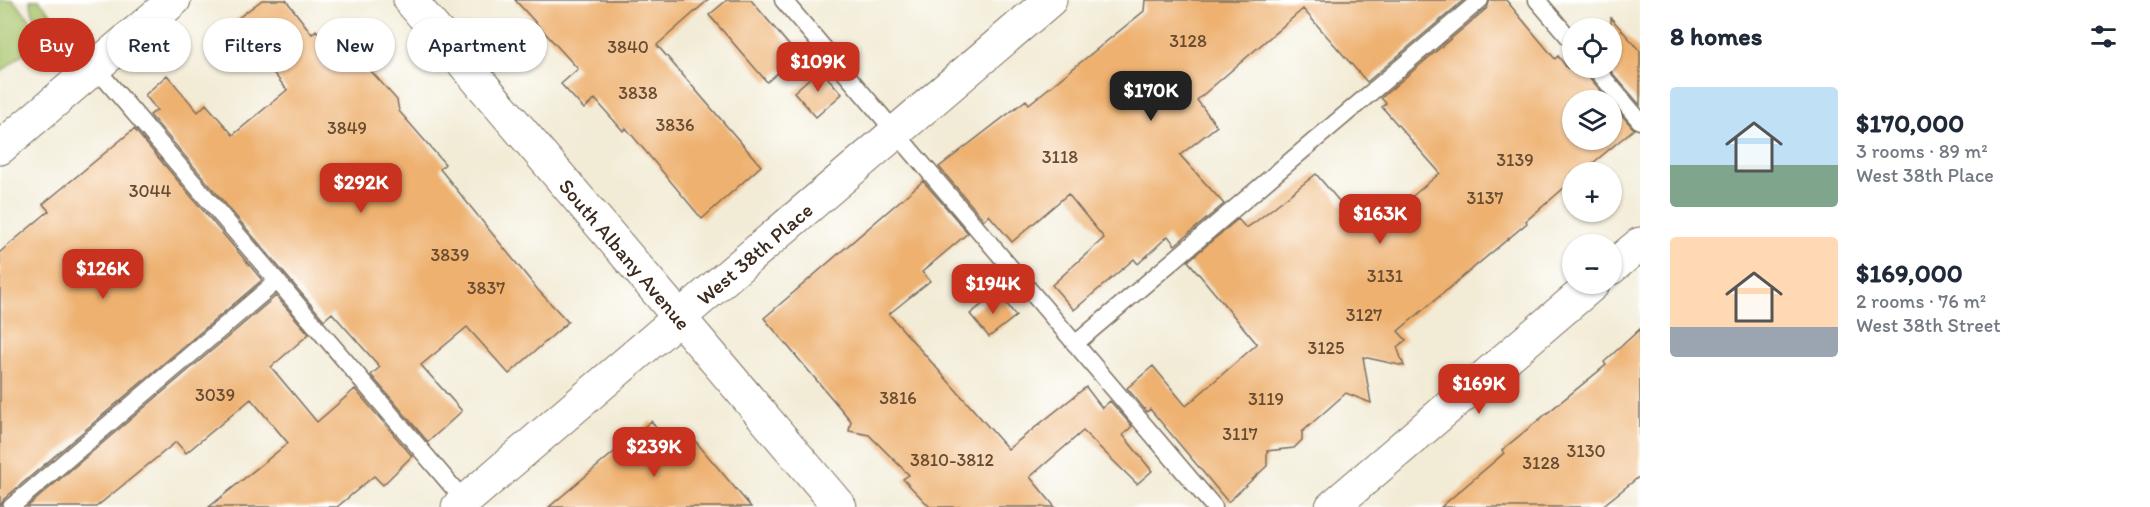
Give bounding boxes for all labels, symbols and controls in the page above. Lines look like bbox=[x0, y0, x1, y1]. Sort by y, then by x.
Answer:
chip: Buy bbox=[18, 18, 95, 72]
chip: Rent bbox=[107, 18, 191, 72]
chip: Filters bbox=[203, 18, 303, 72]
chip: New bbox=[315, 18, 395, 72]
chip: Apartment bbox=[407, 18, 547, 72]
map controls bbox=[1562, 18, 1622, 294]
button: locate bbox=[1562, 18, 1622, 78]
text: 8 homes bbox=[1670, 20, 1762, 52]
icon: filters bbox=[2087, 20, 2120, 53]
house number: 3128 bbox=[1169, 30, 1207, 52]
house number: 3840 bbox=[607, 36, 649, 58]
pin: $109K bbox=[776, 42, 860, 93]
text: $109K bbox=[791, 49, 845, 73]
pin: $170K bbox=[1109, 71, 1193, 122]
text: $170K bbox=[1124, 78, 1178, 102]
house number: 3838 bbox=[618, 82, 658, 104]
button: layers bbox=[1562, 90, 1622, 150]
text: $170,000 bbox=[1856, 107, 1964, 139]
icon: home bbox=[1718, 111, 1790, 183]
house number: 3836 bbox=[655, 114, 695, 136]
house number: 3849 bbox=[327, 117, 367, 139]
text: 3 rooms · 89 m² bbox=[1856, 139, 1988, 163]
house number: 3118 bbox=[1042, 146, 1078, 168]
house number: 3139 bbox=[1496, 149, 1534, 171]
button: + bbox=[1562, 162, 1622, 222]
pin: $292K bbox=[319, 163, 403, 214]
text: West 38th Place bbox=[1856, 163, 1994, 187]
text: $292K bbox=[334, 170, 388, 194]
street label: South Albany Avenue bbox=[554, 173, 696, 335]
house number: 3044 bbox=[129, 180, 171, 202]
house number: 3137 bbox=[1467, 187, 1504, 209]
pin: $163K bbox=[1338, 194, 1422, 245]
street label: West 38th Place bbox=[691, 197, 817, 310]
text: $163K bbox=[1353, 201, 1407, 225]
button: − bbox=[1562, 234, 1622, 294]
house number: 3839 bbox=[431, 244, 469, 266]
pin: $126K bbox=[61, 249, 145, 300]
text: $126K bbox=[76, 256, 130, 280]
text: $169,000 bbox=[1856, 257, 1963, 289]
icon: home bbox=[1718, 261, 1790, 333]
pin: $194K bbox=[951, 264, 1035, 315]
house number: 3131 bbox=[1367, 265, 1403, 287]
text: $194K bbox=[966, 271, 1020, 295]
house number: 3837 bbox=[467, 277, 505, 299]
text: 2 rooms · 76 m² bbox=[1856, 289, 1986, 313]
house number: 3127 bbox=[1346, 304, 1382, 326]
text: West 38th Street bbox=[1856, 313, 2001, 337]
house number: 3125 bbox=[1307, 337, 1345, 359]
pin: $169K bbox=[1437, 364, 1521, 415]
text: $169K bbox=[1452, 371, 1506, 395]
house number: 3039 bbox=[195, 384, 235, 406]
house number: 3816 bbox=[879, 387, 917, 409]
house number: 3119 bbox=[1248, 388, 1284, 410]
house number: 3117 bbox=[1222, 423, 1258, 445]
pin: $239K bbox=[612, 427, 696, 478]
text: $239K bbox=[627, 434, 681, 458]
house number: 3130 bbox=[1566, 440, 1606, 462]
house number: 3810-3812 bbox=[910, 449, 994, 471]
house number: 3128 bbox=[1522, 452, 1560, 474]

